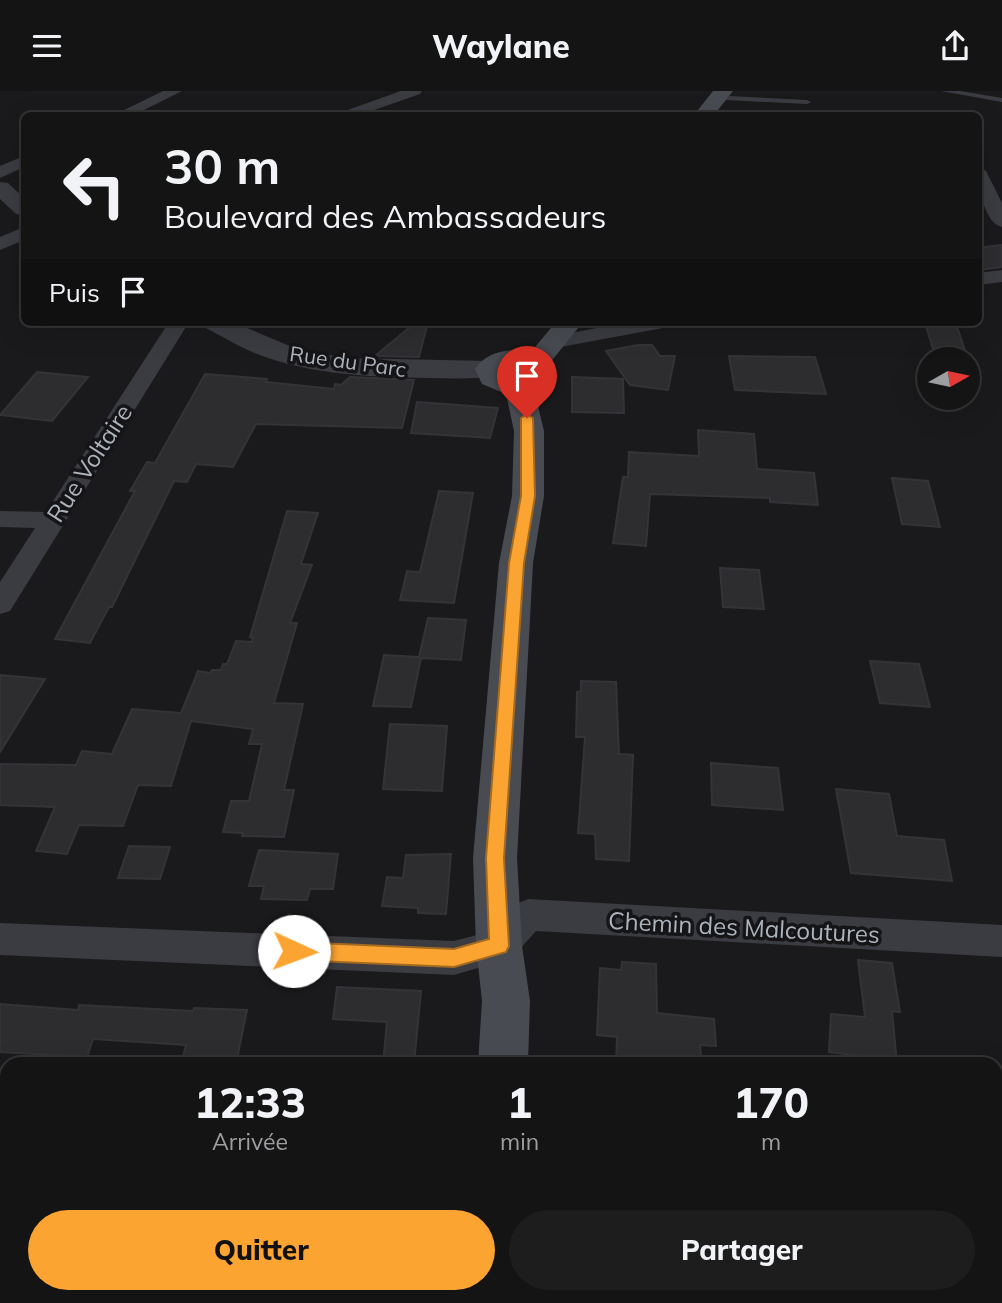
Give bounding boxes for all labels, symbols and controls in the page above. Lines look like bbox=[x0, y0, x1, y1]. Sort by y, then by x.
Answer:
text: Waylane bbox=[432, 26, 570, 66]
icon: menu bbox=[28, 27, 66, 65]
icon: share bbox=[936, 27, 974, 65]
text: 30 m bbox=[164, 135, 280, 196]
icon: left bbox=[49, 140, 140, 231]
text: Boulevard des Ambassadeurs bbox=[164, 196, 606, 236]
icon: arrive bbox=[114, 273, 152, 311]
text: Puis bbox=[49, 276, 100, 309]
street label: Rue du Parc bbox=[288, 340, 408, 382]
pin bbox=[497, 346, 557, 418]
north arrow bbox=[917, 347, 980, 409]
map controls bbox=[917, 347, 980, 410]
icon: arrive bbox=[508, 357, 546, 395]
street label: Rue Voltaire bbox=[40, 398, 138, 528]
street label: Chemin des Malcoutures bbox=[607, 905, 881, 949]
position arrow bbox=[257, 914, 331, 988]
text: 12:33 bbox=[194, 1076, 306, 1129]
text: 1 bbox=[507, 1076, 532, 1129]
text: 170 bbox=[733, 1076, 809, 1129]
text: Arrivée bbox=[212, 1127, 288, 1156]
text: min bbox=[500, 1127, 539, 1156]
text: m bbox=[761, 1127, 781, 1156]
button: Quitter bbox=[28, 1210, 495, 1290]
button: Partager bbox=[509, 1210, 975, 1290]

